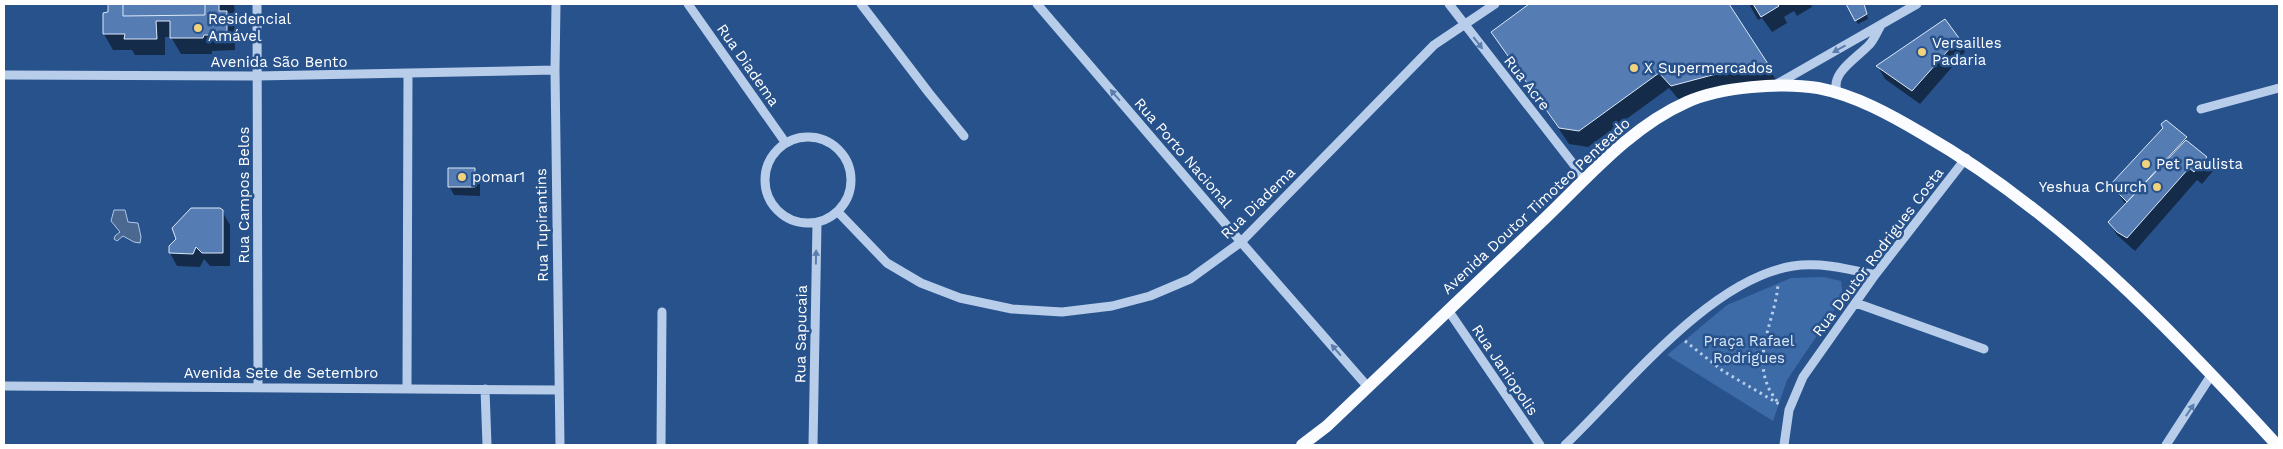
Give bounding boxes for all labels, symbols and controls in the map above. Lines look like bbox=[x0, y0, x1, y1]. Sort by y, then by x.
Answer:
place label: Residencial Amável bbox=[208, 10, 291, 45]
street label: Rua Diadema bbox=[713, 20, 783, 110]
marker: Residencial Amável bbox=[192, 22, 204, 34]
place label: Versailles Padaria bbox=[1932, 34, 2002, 69]
one-way arrow bbox=[1473, 36, 1484, 49]
one-way arrow bbox=[1832, 44, 1845, 53]
marker: Versailles Padaria bbox=[1916, 46, 1928, 58]
street label: Rua Acre bbox=[1500, 52, 1554, 114]
street label: Avenida São Bento bbox=[211, 53, 347, 71]
place label: X Supermercados bbox=[1644, 59, 1773, 77]
marker: X Supermercados bbox=[1628, 62, 1640, 74]
one-way arrow bbox=[1109, 89, 1120, 102]
street label: Rua Porto Nacional bbox=[1130, 94, 1236, 212]
street label: Avenida Doutor Timoteo Penteado bbox=[1438, 114, 1634, 298]
street label: Rua Campos Belos bbox=[235, 127, 253, 263]
place label: Pet Paulista bbox=[2156, 155, 2244, 173]
marker: Pet Paulista bbox=[2140, 158, 2152, 170]
street label: Rua Diadema bbox=[1217, 163, 1299, 243]
street label: Rua Doutor Rodrigues Costa bbox=[1809, 164, 1948, 340]
place label: pomar1 bbox=[472, 168, 525, 186]
street label: Rua Tupirantins bbox=[532, 168, 552, 282]
marker: pomar1 bbox=[456, 171, 468, 183]
place label: Yeshua Church bbox=[2039, 178, 2147, 196]
marker: Yeshua Church bbox=[2151, 181, 2163, 193]
one-way arrow bbox=[812, 248, 820, 264]
street label: Rua Sapucaia bbox=[791, 284, 811, 383]
street label: Rua Janiopolis bbox=[1468, 321, 1542, 419]
park label: Praça Rafael Rodrigues bbox=[1704, 332, 1795, 367]
one-way arrow bbox=[1330, 344, 1341, 357]
street label: Avenida Sete de Setembro bbox=[184, 364, 378, 382]
one-way arrow bbox=[2185, 403, 2194, 417]

